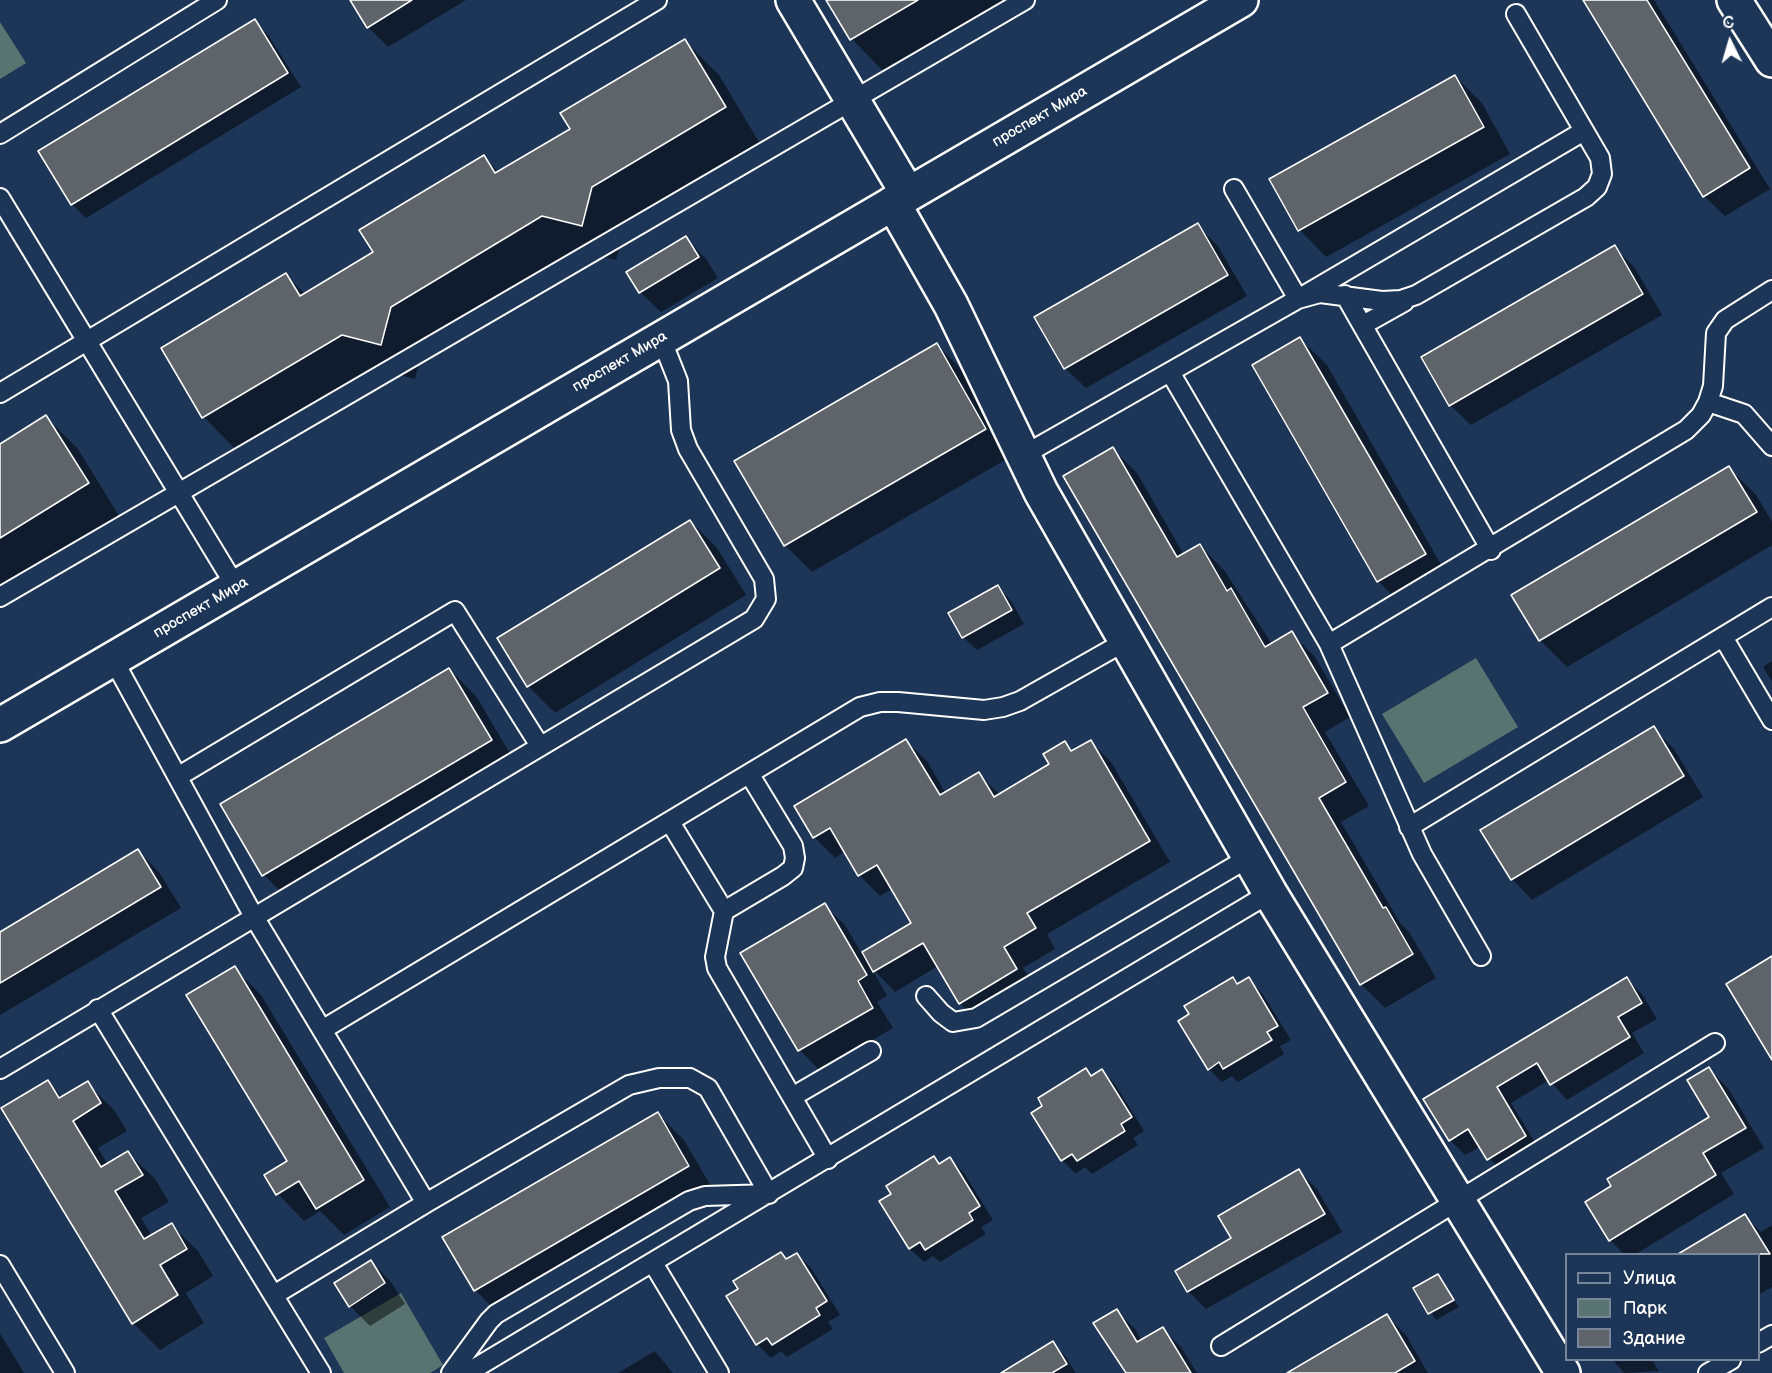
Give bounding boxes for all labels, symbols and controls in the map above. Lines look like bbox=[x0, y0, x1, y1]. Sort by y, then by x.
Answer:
north arrow bbox=[1700, 12, 1760, 72]
text: С bbox=[1722, 14, 1735, 34]
street label: проспект Мира bbox=[989, 83, 1091, 151]
street label: проспект Мира bbox=[569, 328, 671, 396]
street label: проспект Мира bbox=[150, 574, 252, 642]
legend bbox=[1565, 1253, 1760, 1361]
text: Улица bbox=[1623, 1268, 1676, 1289]
text: Парк bbox=[1623, 1298, 1667, 1319]
text: Здание bbox=[1623, 1328, 1685, 1349]

